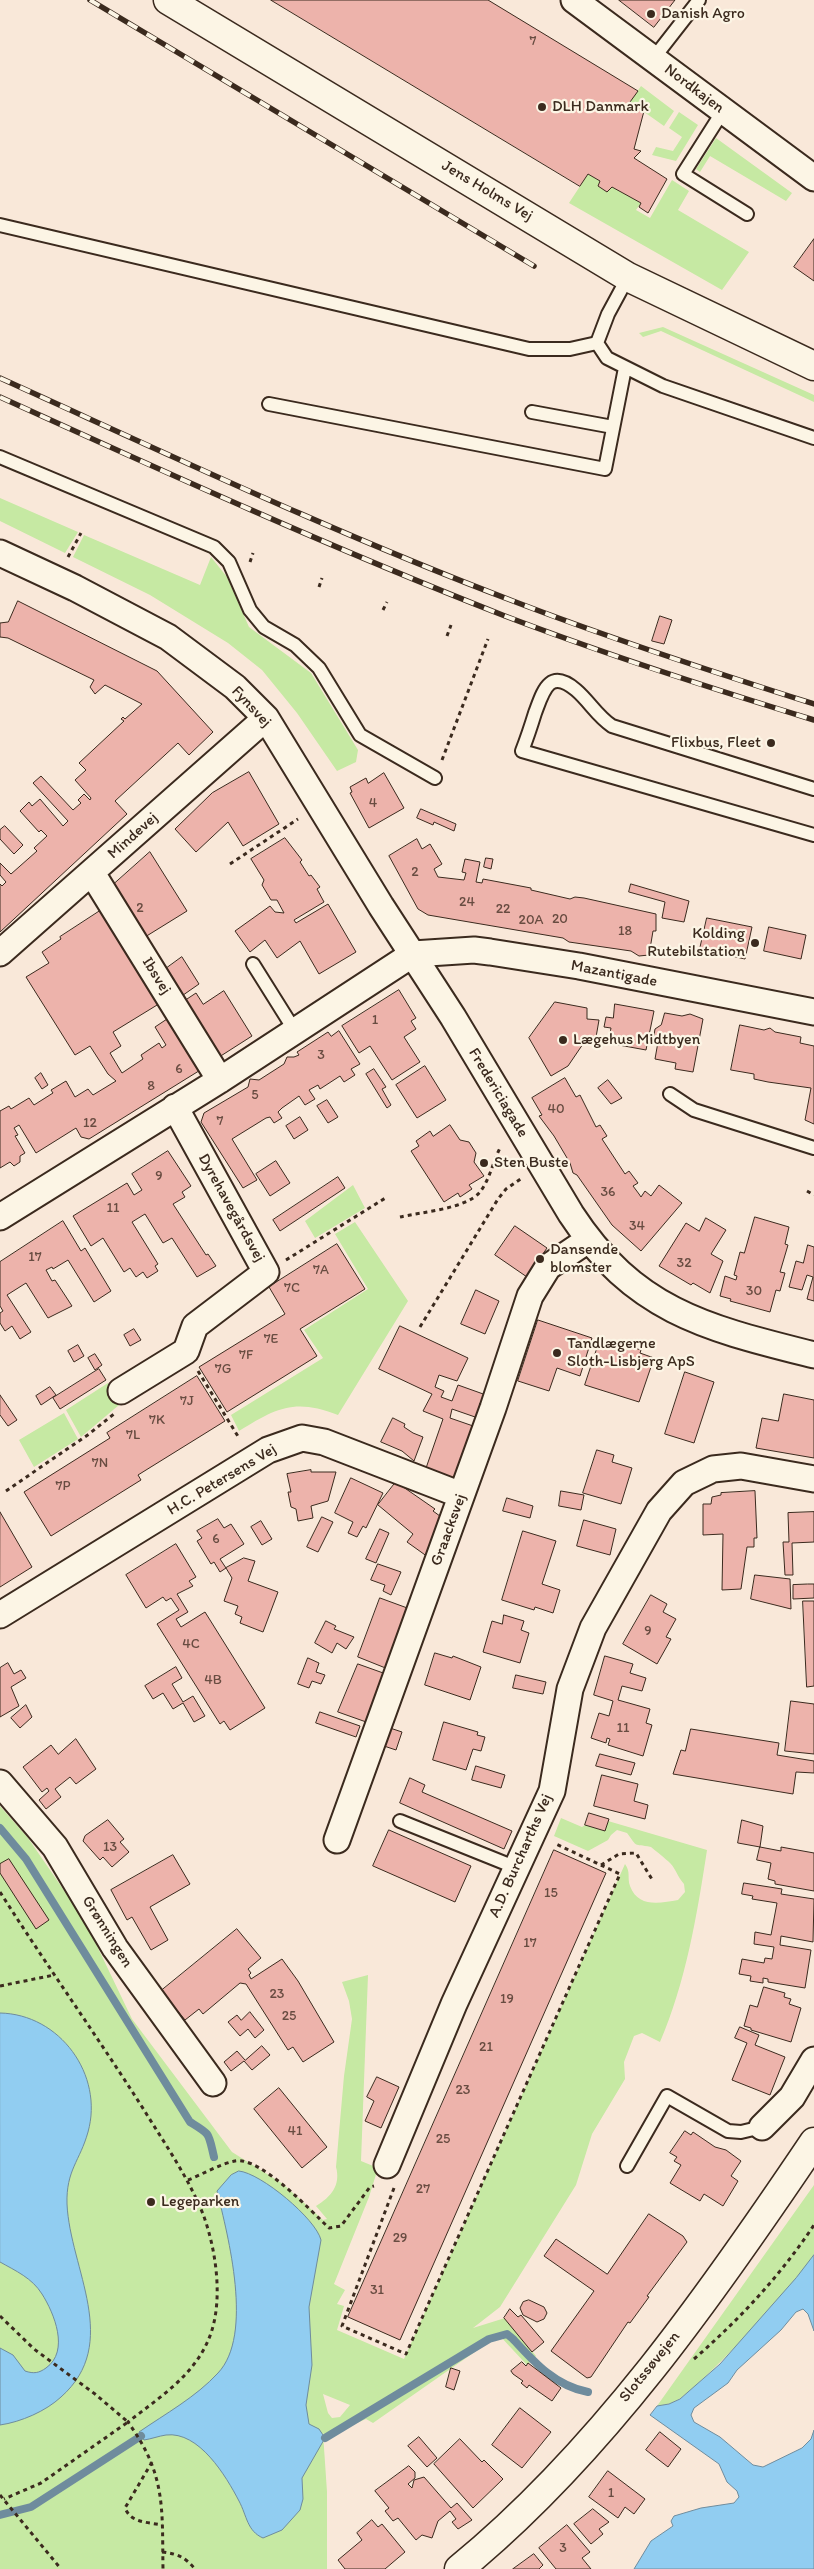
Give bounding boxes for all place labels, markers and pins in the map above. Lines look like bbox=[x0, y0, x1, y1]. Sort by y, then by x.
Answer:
place label: Danish Agro bbox=[661, 4, 745, 24]
marker: Danish Agro bbox=[645, 8, 657, 20]
place label: DLH Danmark bbox=[552, 97, 649, 117]
marker: DLH Danmark bbox=[536, 101, 548, 113]
place label: Flixbus, Fleet bbox=[671, 733, 761, 753]
marker: Flixbus, Fleet bbox=[765, 737, 777, 749]
place label: Kolding Rutebilstation bbox=[647, 924, 745, 962]
marker: Kolding Rutebilstation bbox=[749, 937, 761, 949]
place label: Lægehus Midtbyen bbox=[573, 1030, 700, 1050]
marker: Lægehus Midtbyen bbox=[557, 1034, 569, 1046]
place label: Sten Buste bbox=[494, 1153, 569, 1173]
marker: Sten Buste bbox=[478, 1157, 490, 1169]
place label: Dansende blomster bbox=[550, 1240, 618, 1278]
marker: Dansende blomster bbox=[534, 1253, 546, 1265]
place label: Tandlægerne Sloth-Lisbjerg ApS bbox=[567, 1334, 695, 1372]
marker: Tandlægerne Sloth-Lisbjerg ApS bbox=[551, 1347, 563, 1359]
place label: Legeparken bbox=[161, 2192, 239, 2212]
marker: Legeparken bbox=[145, 2196, 157, 2208]

